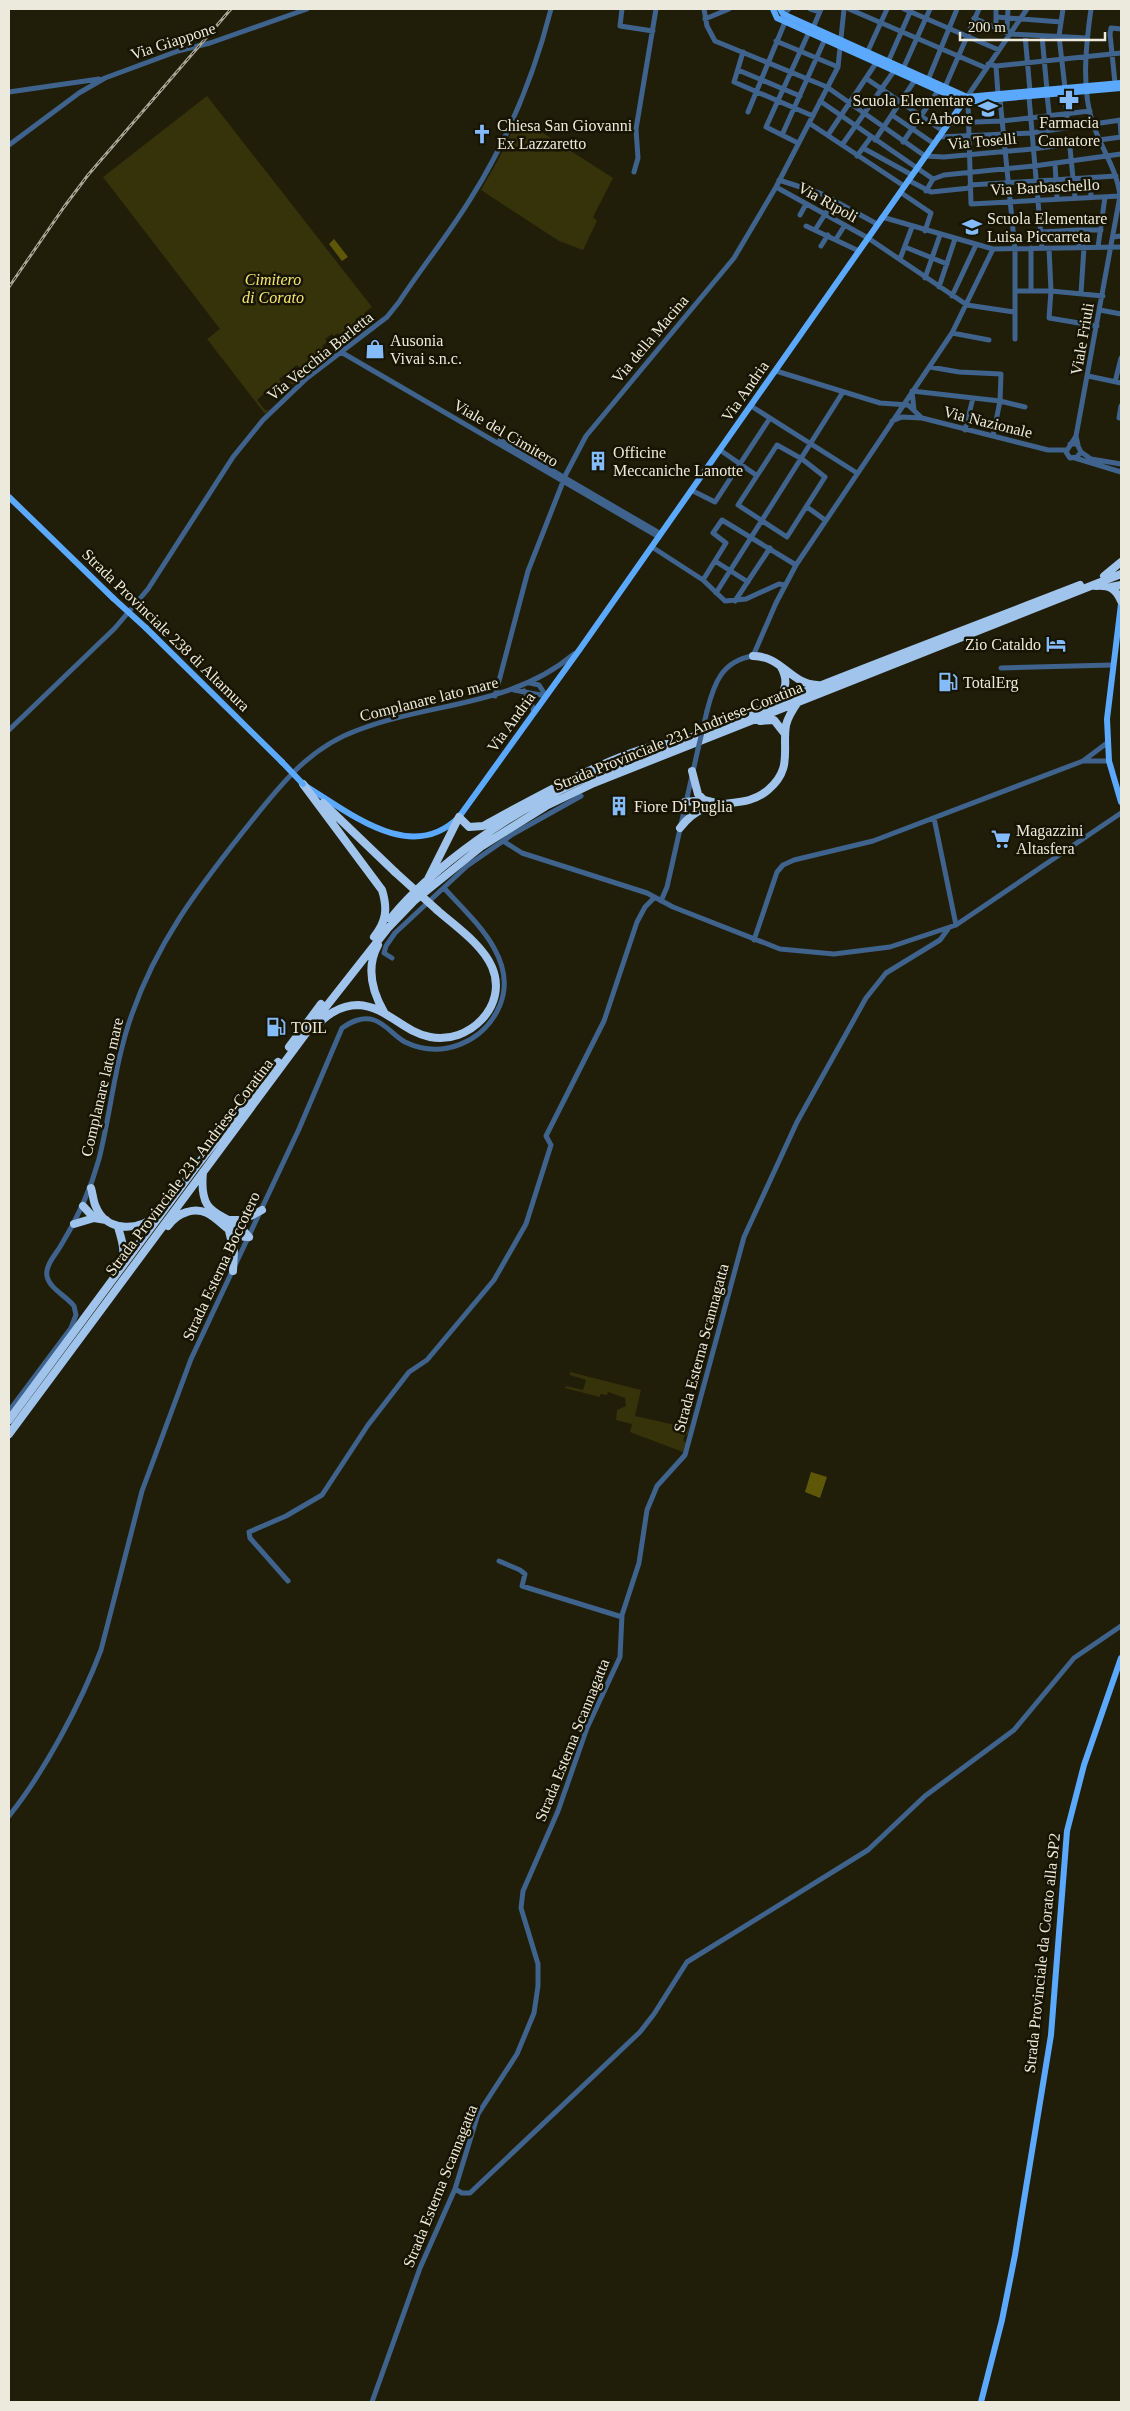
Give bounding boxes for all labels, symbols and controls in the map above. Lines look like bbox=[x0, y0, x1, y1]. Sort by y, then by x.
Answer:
scale bar bbox=[960, 10, 1105, 42]
street label: Via Giappone bbox=[128, 19, 218, 64]
text: 200 m bbox=[968, 19, 1006, 35]
pharmacy icon: Farmacia Cantatore bbox=[1058, 89, 1080, 111]
place label: Scuola Elementare G. Arbore bbox=[853, 92, 973, 127]
school or university icon: Scuola Elementare G. Arbore bbox=[977, 98, 999, 120]
place label: Farmacia Cantatore bbox=[1038, 114, 1100, 149]
place label: Chiesa San Giovanni Ex Lazzaretto bbox=[497, 117, 633, 152]
church icon: Chiesa San Giovanni Ex Lazzaretto bbox=[471, 123, 493, 145]
street label: Via Toselli bbox=[947, 129, 1018, 152]
street label: Via Barbaschello bbox=[990, 176, 1100, 198]
street label: Via Ripoli bbox=[794, 179, 862, 227]
place label: Scuola Elementare Luisa Piccarreta bbox=[987, 210, 1107, 245]
school or university icon: Scuola Elementare Luisa Piccarreta bbox=[961, 216, 983, 238]
park label: Cimitero di Corato bbox=[242, 271, 304, 306]
street label: Via della Macina bbox=[608, 292, 692, 386]
street label: Viale Friuli bbox=[1067, 301, 1097, 377]
street label: Via Vecchia Barletta bbox=[264, 308, 376, 404]
place label: Ausonia Vivai s.n.c. bbox=[390, 332, 462, 367]
shop icon: Ausonia Vivai s.n.c. bbox=[364, 338, 386, 360]
street label: Via Andria bbox=[718, 358, 772, 424]
street label: Viale del Cimitero bbox=[451, 396, 561, 470]
street label: Via Nazionale bbox=[942, 403, 1034, 441]
place label: Officine Meccaniche Lanotte bbox=[613, 444, 743, 479]
building icon: Officine Meccaniche Lanotte bbox=[587, 450, 609, 472]
street label: Strada Provinciale 238 di Altamura bbox=[79, 545, 253, 715]
hotel icon: Zio Cataldo bbox=[1045, 633, 1067, 655]
place label: Zio Cataldo bbox=[965, 636, 1041, 653]
fuel station icon: TotalErg bbox=[937, 671, 959, 693]
street label: Complanare lato mare bbox=[358, 674, 500, 725]
place label: TotalErg bbox=[963, 674, 1018, 692]
street label: Strada Provinciale 231 Andriese-Coratina bbox=[551, 678, 805, 794]
street label: Via Andria bbox=[484, 689, 538, 755]
building icon: Fiore Di Puglia bbox=[608, 795, 630, 817]
place label: Fiore Di Puglia bbox=[634, 798, 733, 816]
place label: Magazzini Altasfera bbox=[1016, 822, 1084, 857]
supermarket icon: Magazzini Altasfera bbox=[990, 828, 1012, 850]
street label: Complanare lato mare bbox=[78, 1016, 127, 1158]
fuel station icon: TOIL bbox=[265, 1016, 287, 1038]
place label: TOIL bbox=[291, 1019, 327, 1036]
street label: Strada Provinciale 231 Andriese-Coratina bbox=[102, 1055, 276, 1279]
street label: Strada Esterna Boccotero bbox=[179, 1189, 263, 1343]
street label: Strada Esterna Scannagatta bbox=[670, 1262, 733, 1435]
street label: Strada Esterna Scannagatta bbox=[531, 1656, 613, 1824]
street label: Strada Provinciale da Corato alla SP2 bbox=[1021, 1832, 1063, 2074]
street label: Strada Esterna Scannagatta bbox=[399, 2102, 481, 2270]

